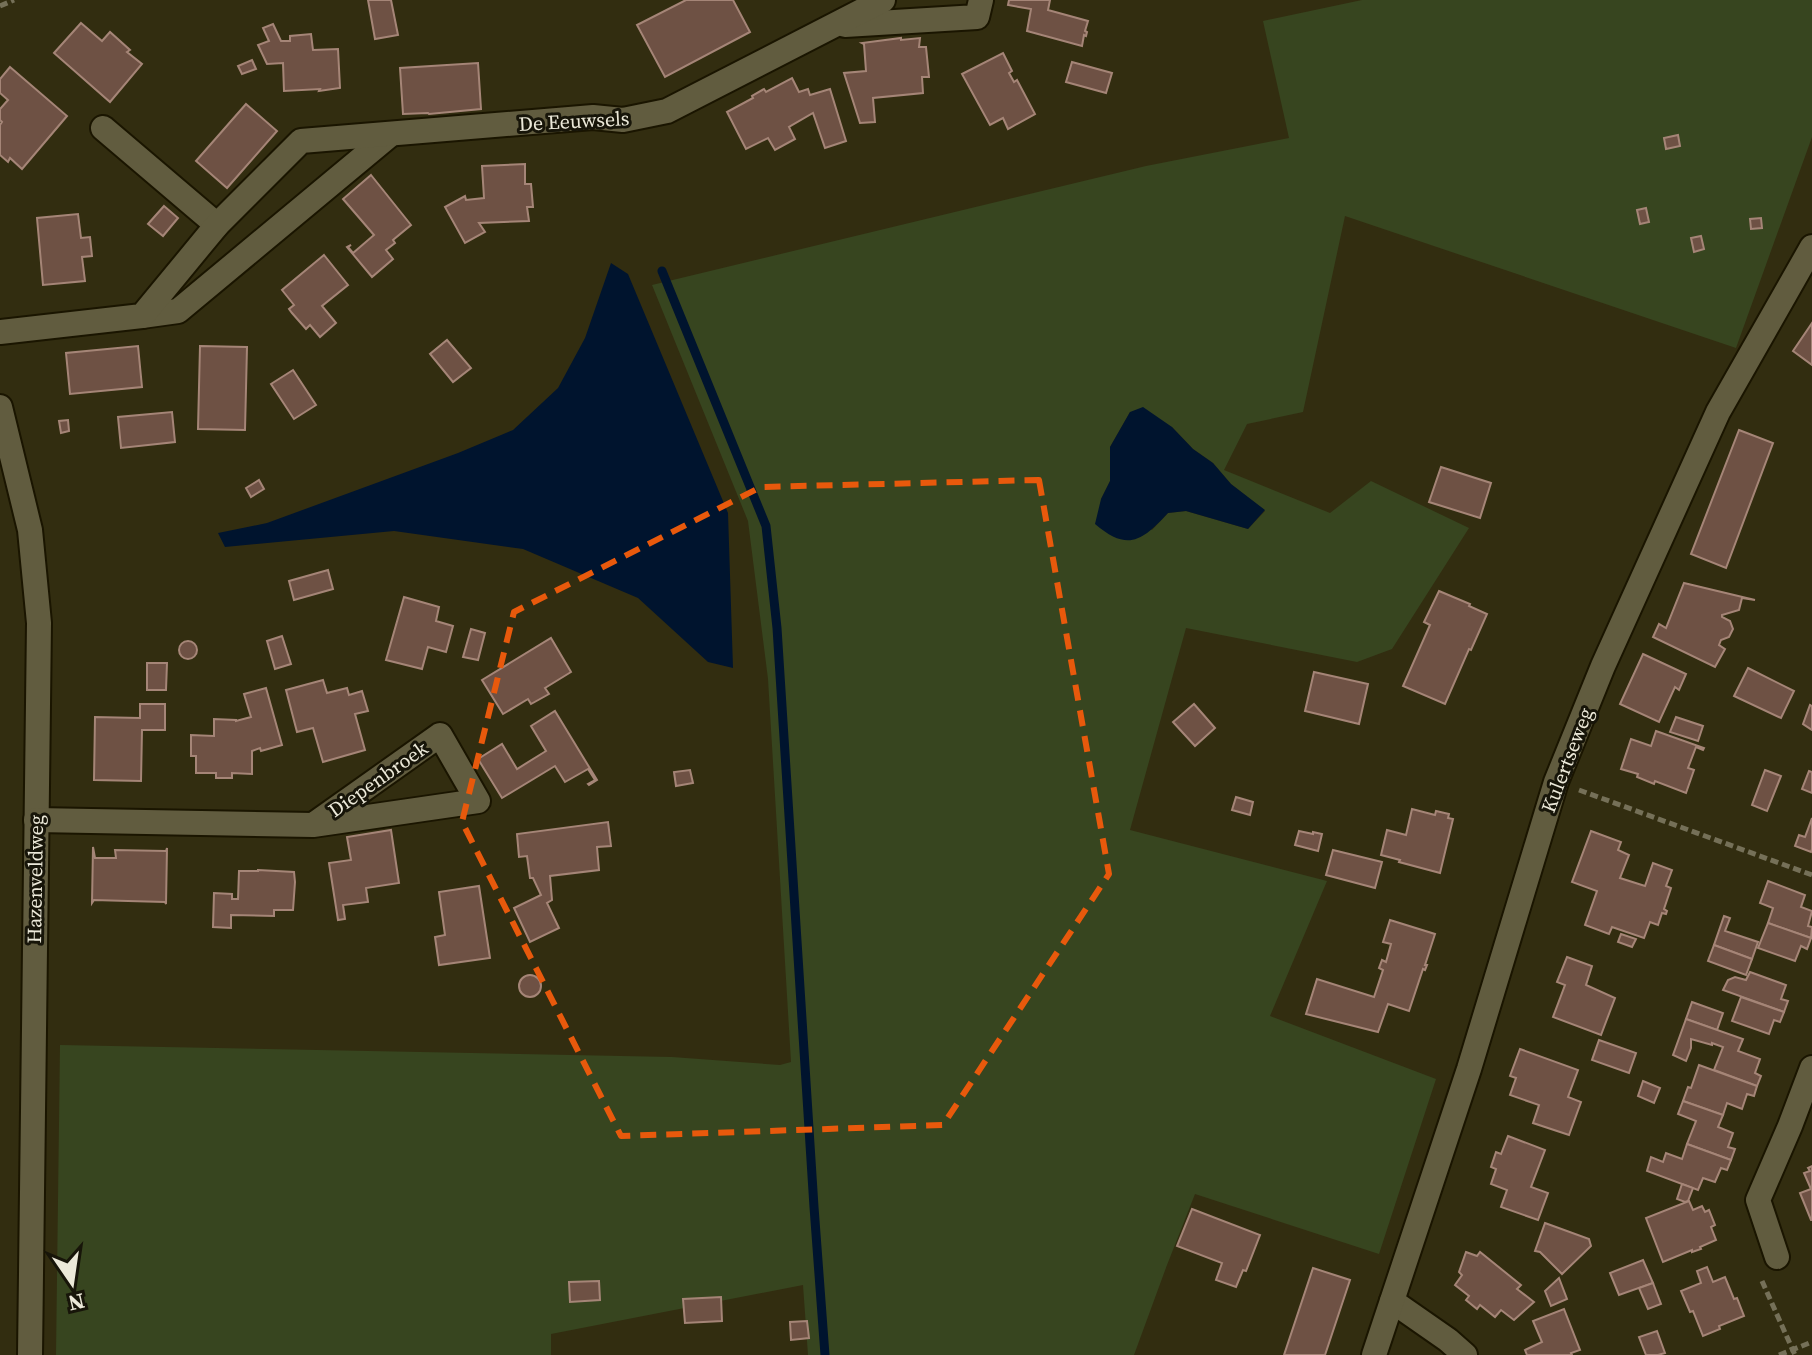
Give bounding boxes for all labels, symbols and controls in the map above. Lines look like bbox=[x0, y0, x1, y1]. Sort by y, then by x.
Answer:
street label: De Eeuwsels bbox=[518, 104, 630, 138]
street label: Kulertseweg bbox=[1534, 704, 1600, 816]
street label: Diepenbroek bbox=[323, 734, 434, 824]
street label: Hazenveldweg bbox=[20, 814, 50, 944]
north arrow bbox=[32, 1243, 112, 1323]
text: N bbox=[65, 1286, 88, 1319]

